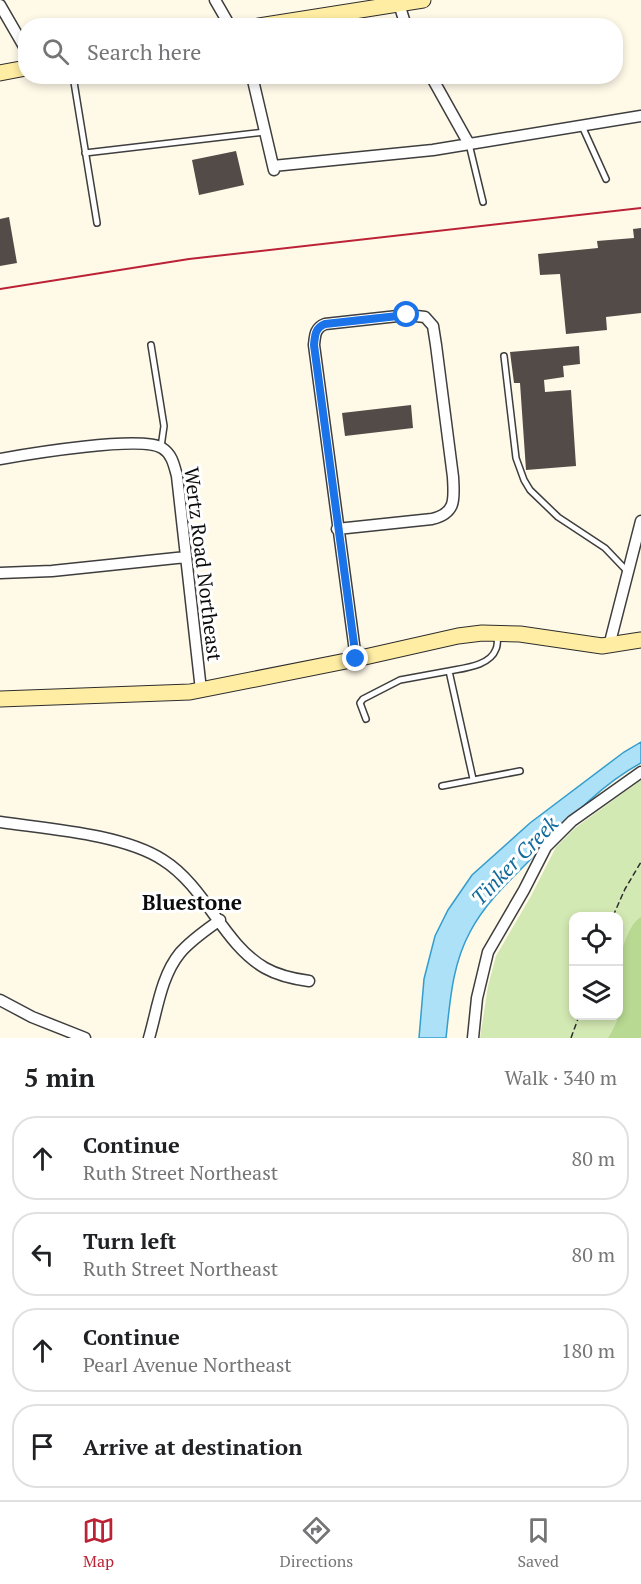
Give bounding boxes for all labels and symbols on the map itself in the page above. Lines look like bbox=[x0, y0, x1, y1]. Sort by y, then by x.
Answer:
route start bbox=[393, 301, 419, 327]
street label: Wertz Road Northeast bbox=[178, 465, 229, 663]
route end bbox=[342, 645, 368, 671]
water label: Tinker Creek bbox=[465, 809, 564, 911]
district label: Bluestone bbox=[142, 888, 242, 916]

